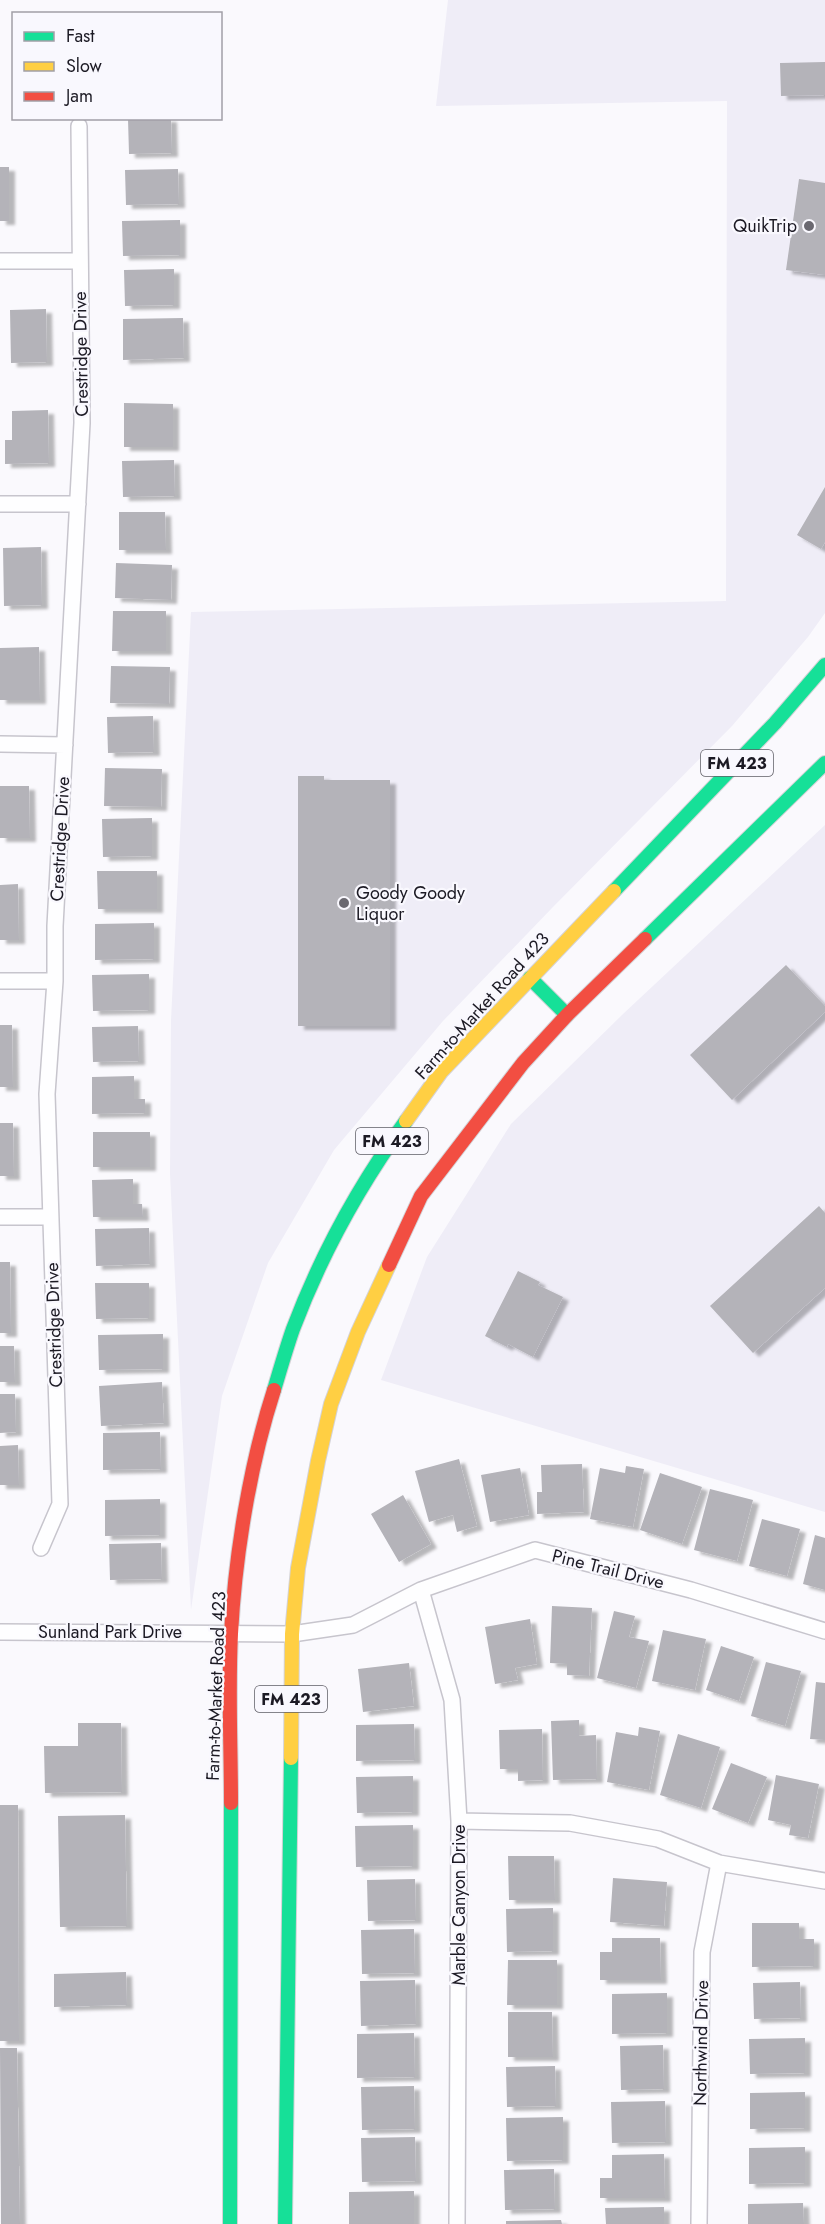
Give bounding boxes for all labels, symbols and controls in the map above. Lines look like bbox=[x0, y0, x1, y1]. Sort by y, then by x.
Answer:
legend bbox=[12, 12, 222, 120]
text: Fast bbox=[66, 23, 95, 49]
text: Slow bbox=[66, 53, 103, 79]
text: Jam bbox=[64, 83, 93, 109]
place label: QuikTrip bbox=[733, 213, 797, 239]
marker: QuikTrip bbox=[802, 219, 816, 233]
street label: Crestridge Drive bbox=[67, 291, 95, 417]
road number: FM 423 bbox=[701, 750, 773, 776]
street label: Crestridge Drive bbox=[44, 776, 76, 902]
place label: Goody Goody Liquor bbox=[356, 880, 465, 927]
marker: Goody Goody Liquor bbox=[337, 896, 351, 910]
street label: Farm-to-Market Road 423 bbox=[409, 927, 555, 1085]
road number: FM 423 bbox=[356, 1128, 428, 1154]
street label: Crestridge Drive bbox=[39, 1262, 69, 1388]
street label: Pine Trail Drive bbox=[549, 1543, 667, 1595]
street label: Farm-to-Market Road 423 bbox=[200, 1590, 232, 1781]
street label: Sunland Park Drive bbox=[38, 1619, 182, 1645]
road number: FM 423 bbox=[255, 1686, 327, 1712]
street label: Marble Canyon Drive bbox=[446, 1824, 472, 1986]
street label: Northwind Drive bbox=[687, 1980, 715, 2106]

